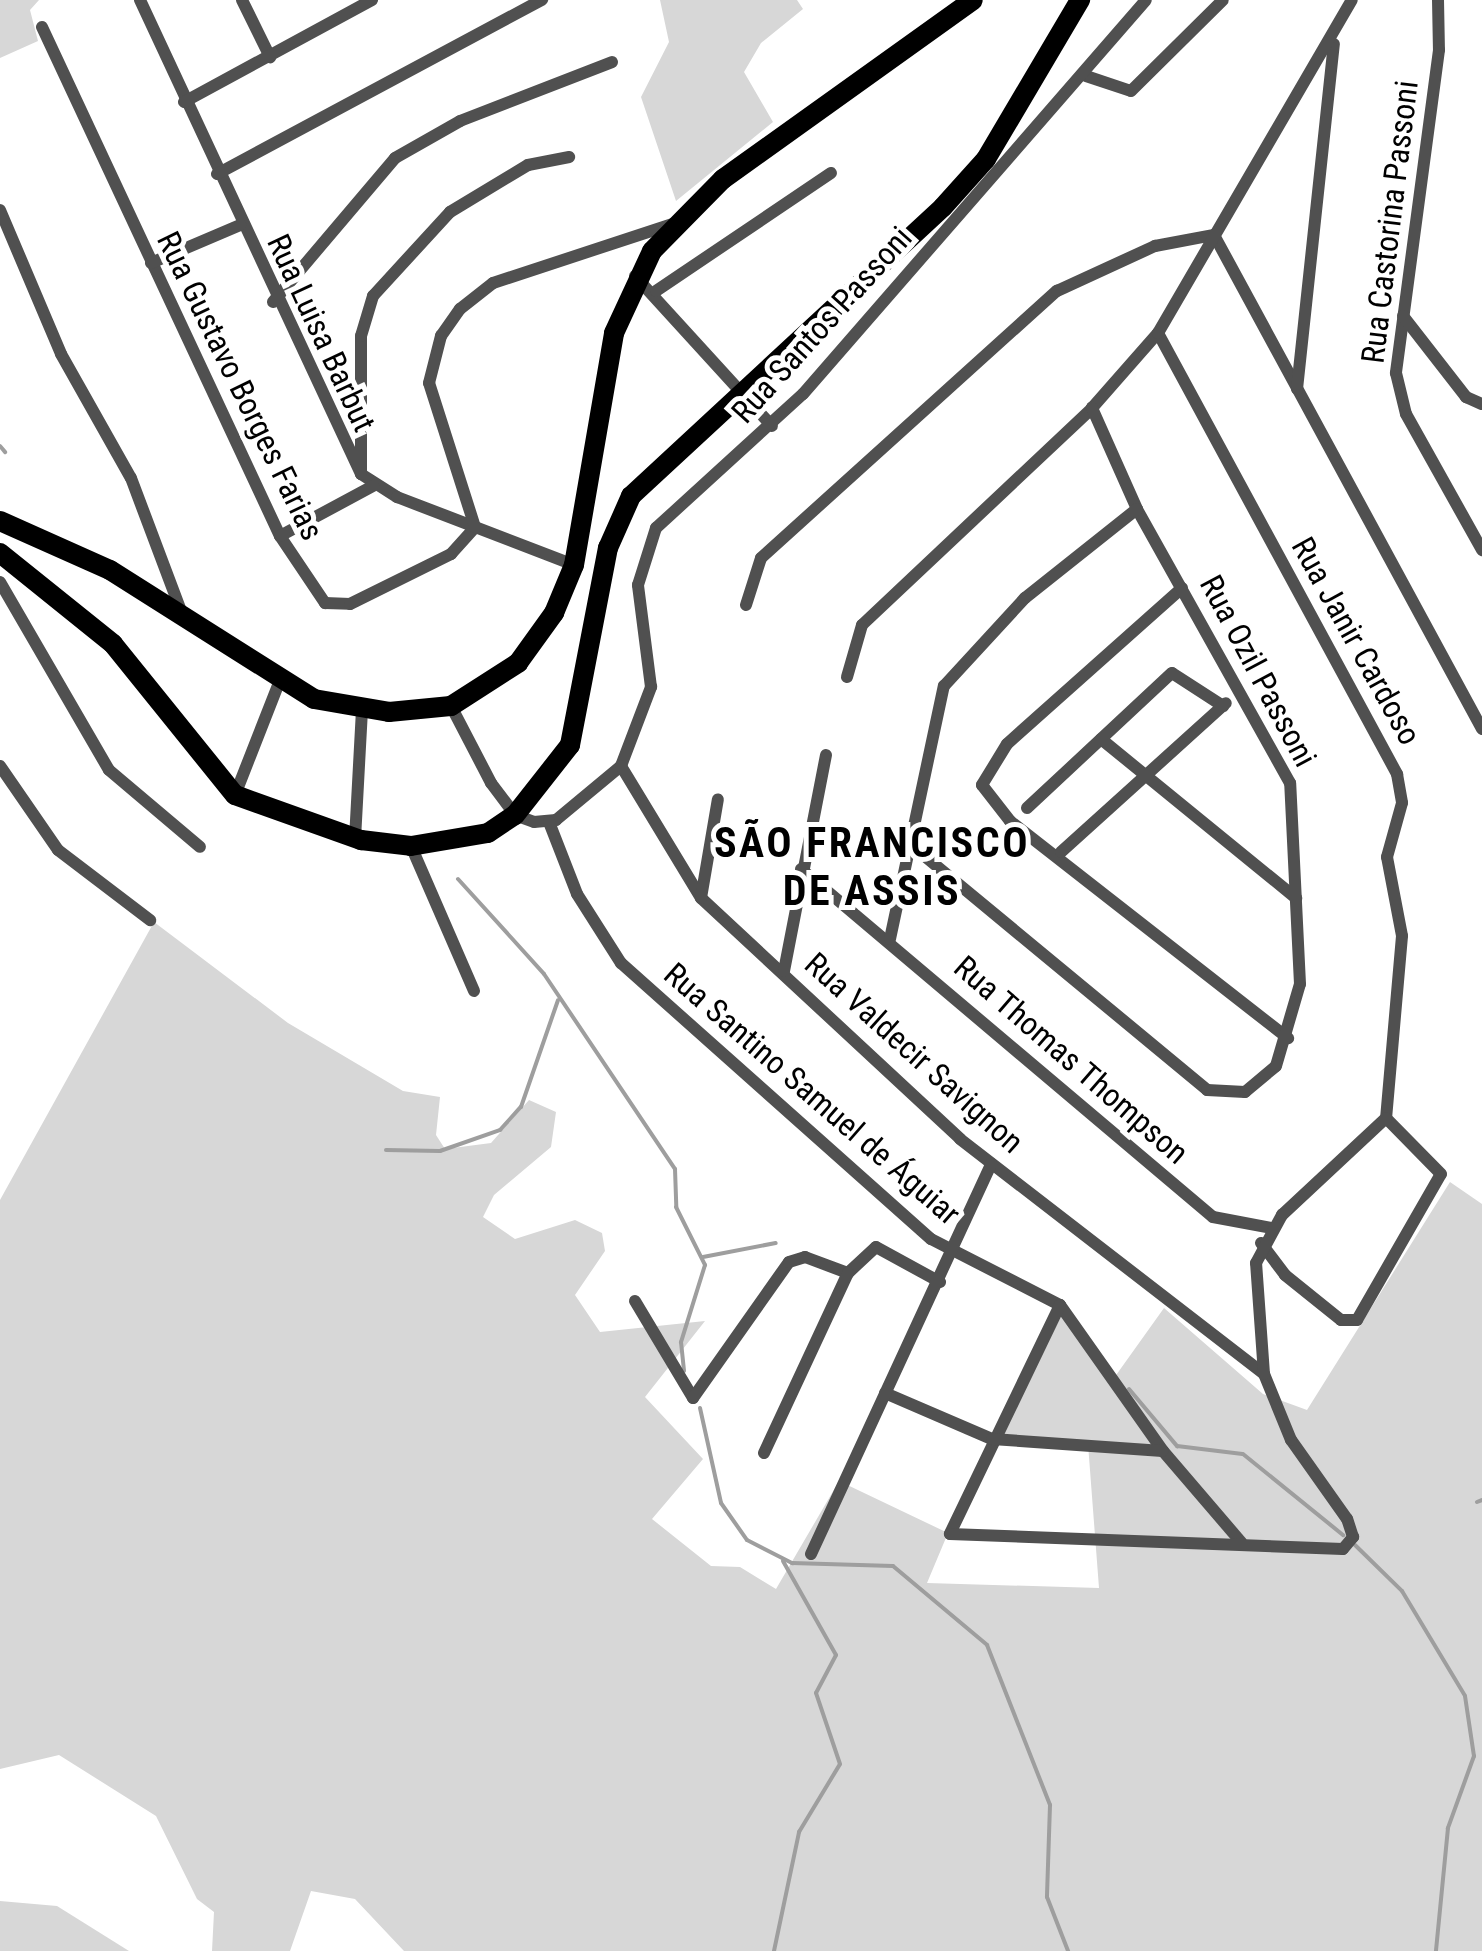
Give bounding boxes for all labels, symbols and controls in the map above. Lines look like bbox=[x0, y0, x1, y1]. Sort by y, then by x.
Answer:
street label: Rua Castorina Passoni bbox=[1354, 78, 1426, 366]
street label: Rua Santos Passoni bbox=[724, 219, 920, 431]
street label: Rua Gustavo Borges Farias bbox=[149, 225, 331, 547]
street label: Rua Luisa Barbut bbox=[259, 228, 383, 438]
street label: Rua Janir Cardoso bbox=[1283, 531, 1429, 751]
street label: Rua Ozil Passoni bbox=[1191, 569, 1325, 773]
district label: SÃO FRANCISCO DE ASSIS bbox=[714, 818, 1030, 916]
street label: Rua Valdecir Savignon bbox=[797, 945, 1031, 1161]
street label: Rua Thomas Thompson bbox=[946, 947, 1196, 1173]
street label: Rua Santino Samuel de Águiar bbox=[656, 955, 968, 1233]

